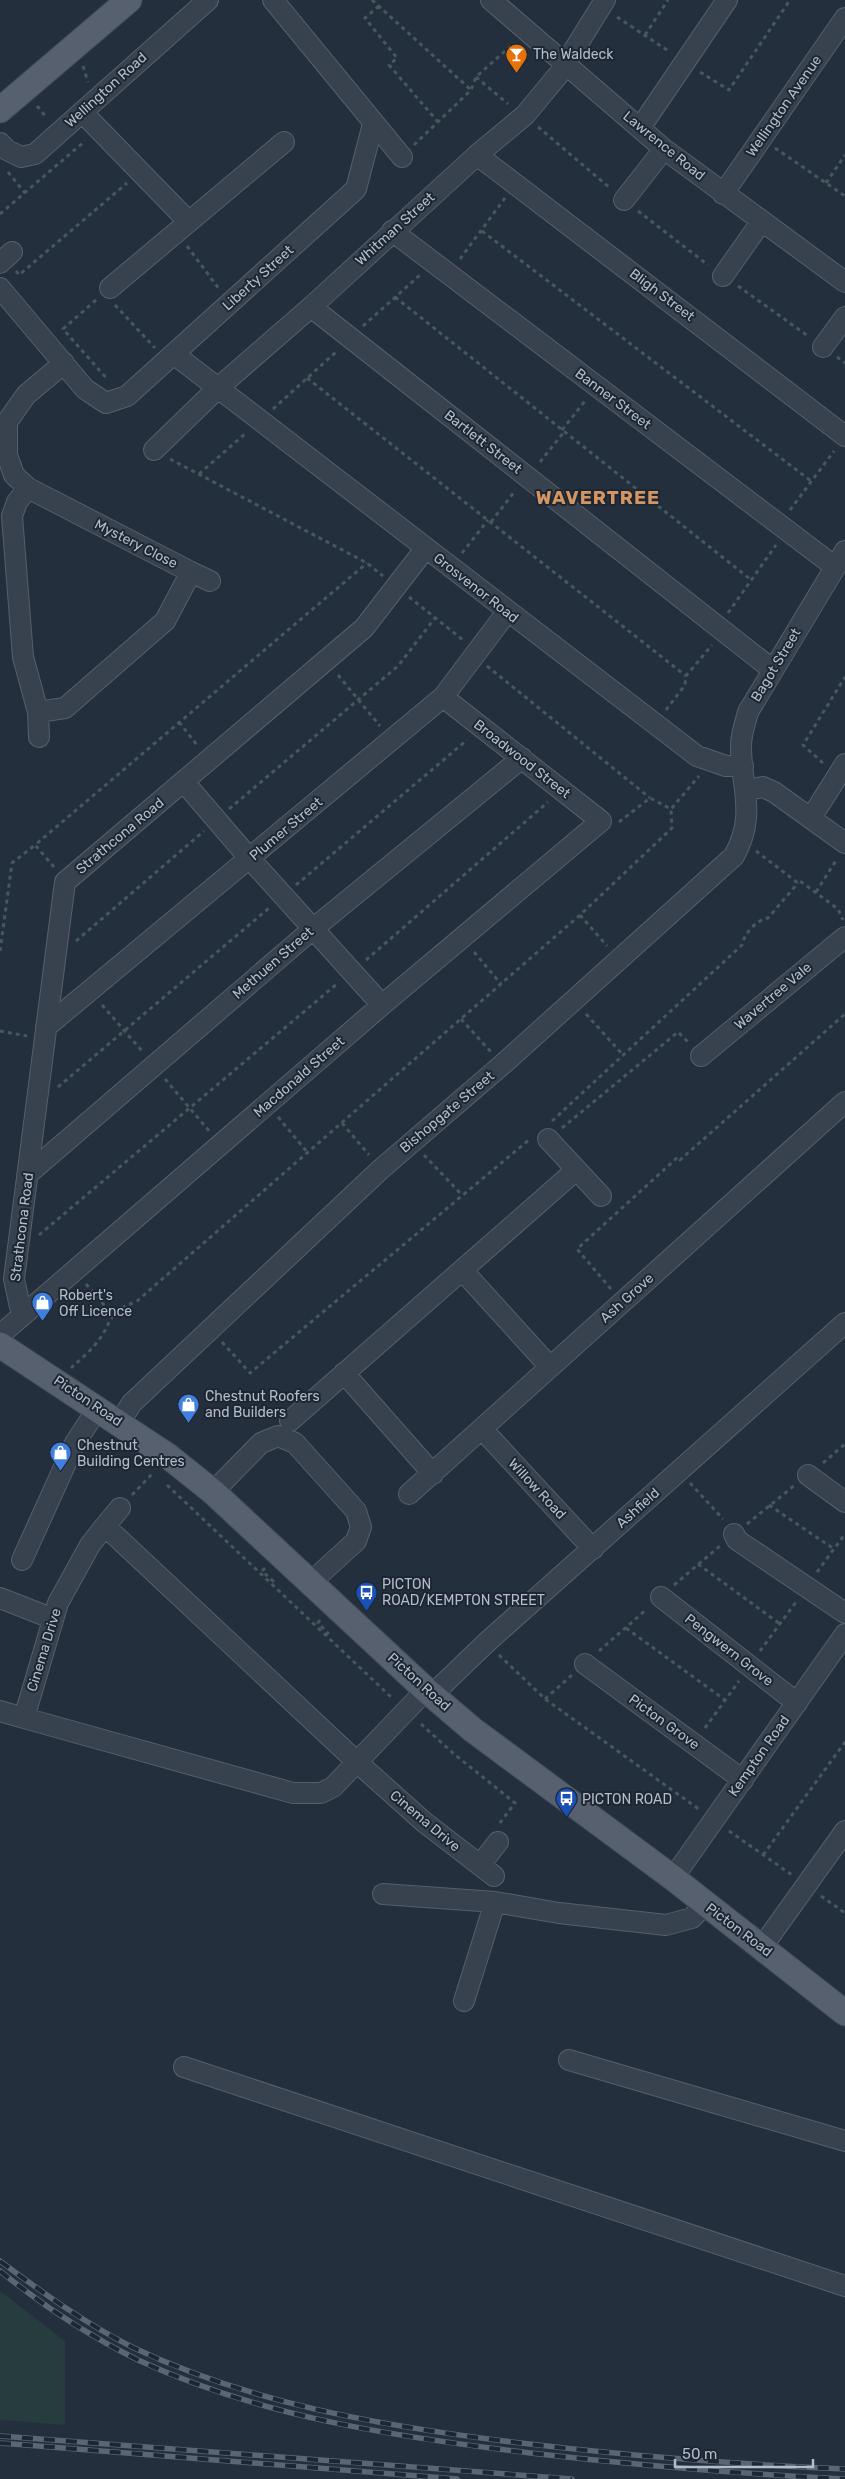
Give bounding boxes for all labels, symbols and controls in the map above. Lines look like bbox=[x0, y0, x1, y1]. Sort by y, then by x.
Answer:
bar icon: The Waldeck bbox=[505, 42, 529, 73]
place label: The Waldeck bbox=[533, 46, 614, 63]
street label: Wellington Road bbox=[62, 49, 150, 131]
street label: Wellington Avenue bbox=[743, 52, 825, 160]
street label: Lawrence Road bbox=[620, 108, 708, 184]
street label: Whitman Street bbox=[352, 188, 439, 269]
street label: Liberty Street bbox=[219, 241, 297, 314]
street label: Bligh Street bbox=[626, 265, 698, 325]
street label: Banner Street bbox=[572, 365, 655, 433]
street label: Bartlett Street bbox=[441, 406, 526, 478]
district label: WAVERTREE bbox=[536, 486, 660, 509]
street label: Mystery Close bbox=[92, 516, 181, 572]
street label: Grosvenor Road bbox=[430, 550, 522, 626]
street label: Bagot Street bbox=[747, 625, 805, 705]
street label: Broadwood Street bbox=[470, 716, 574, 802]
street label: Plumer Street bbox=[246, 793, 326, 864]
street label: Strathcona Road bbox=[73, 794, 167, 878]
street label: Methuen Street bbox=[229, 923, 317, 1003]
street label: Wavertree Vale bbox=[731, 959, 815, 1033]
street label: Macdonald Street bbox=[250, 1033, 348, 1121]
street label: Bishopgate Street bbox=[396, 1067, 498, 1156]
street label: Strathcona Road bbox=[7, 1172, 37, 1282]
street label: Ash Grove bbox=[597, 1269, 657, 1327]
place label: Robert's Off Licence bbox=[59, 1287, 132, 1320]
shop icon: Robert's Off Licence bbox=[31, 1291, 55, 1322]
street label: Picton Road bbox=[51, 1372, 125, 1430]
place label: Chestnut Roofers and Builders bbox=[205, 1388, 320, 1421]
shop icon: Chestnut Roofers and Builders bbox=[177, 1392, 201, 1423]
place label: Chestnut Building Centres bbox=[77, 1437, 185, 1470]
shop icon: Chestnut Building Centres bbox=[49, 1441, 73, 1472]
street label: Willow Road bbox=[505, 1455, 569, 1523]
street label: Ashfield bbox=[613, 1484, 663, 1532]
place label: PICTON ROAD/KEMPTON STREET bbox=[382, 1576, 545, 1609]
bus stop icon: PICTON ROAD/KEMPTON STREET bbox=[354, 1580, 378, 1611]
street label: Cinema Drive bbox=[23, 1606, 65, 1694]
street label: Pengwern Grove bbox=[681, 1610, 777, 1690]
street label: Picton Road bbox=[384, 1649, 454, 1715]
street label: Picton Grove bbox=[625, 1691, 703, 1753]
street label: Kempton Road bbox=[725, 1712, 793, 1800]
street label: Cinema Drive bbox=[386, 1787, 464, 1855]
bus stop icon: PICTON ROAD bbox=[554, 1787, 578, 1818]
place label: PICTON ROAD bbox=[582, 1791, 672, 1808]
street label: Picton Road bbox=[702, 1900, 776, 1960]
scale bar bbox=[675, 2436, 812, 2468]
text: 50 m bbox=[682, 2445, 717, 2463]

